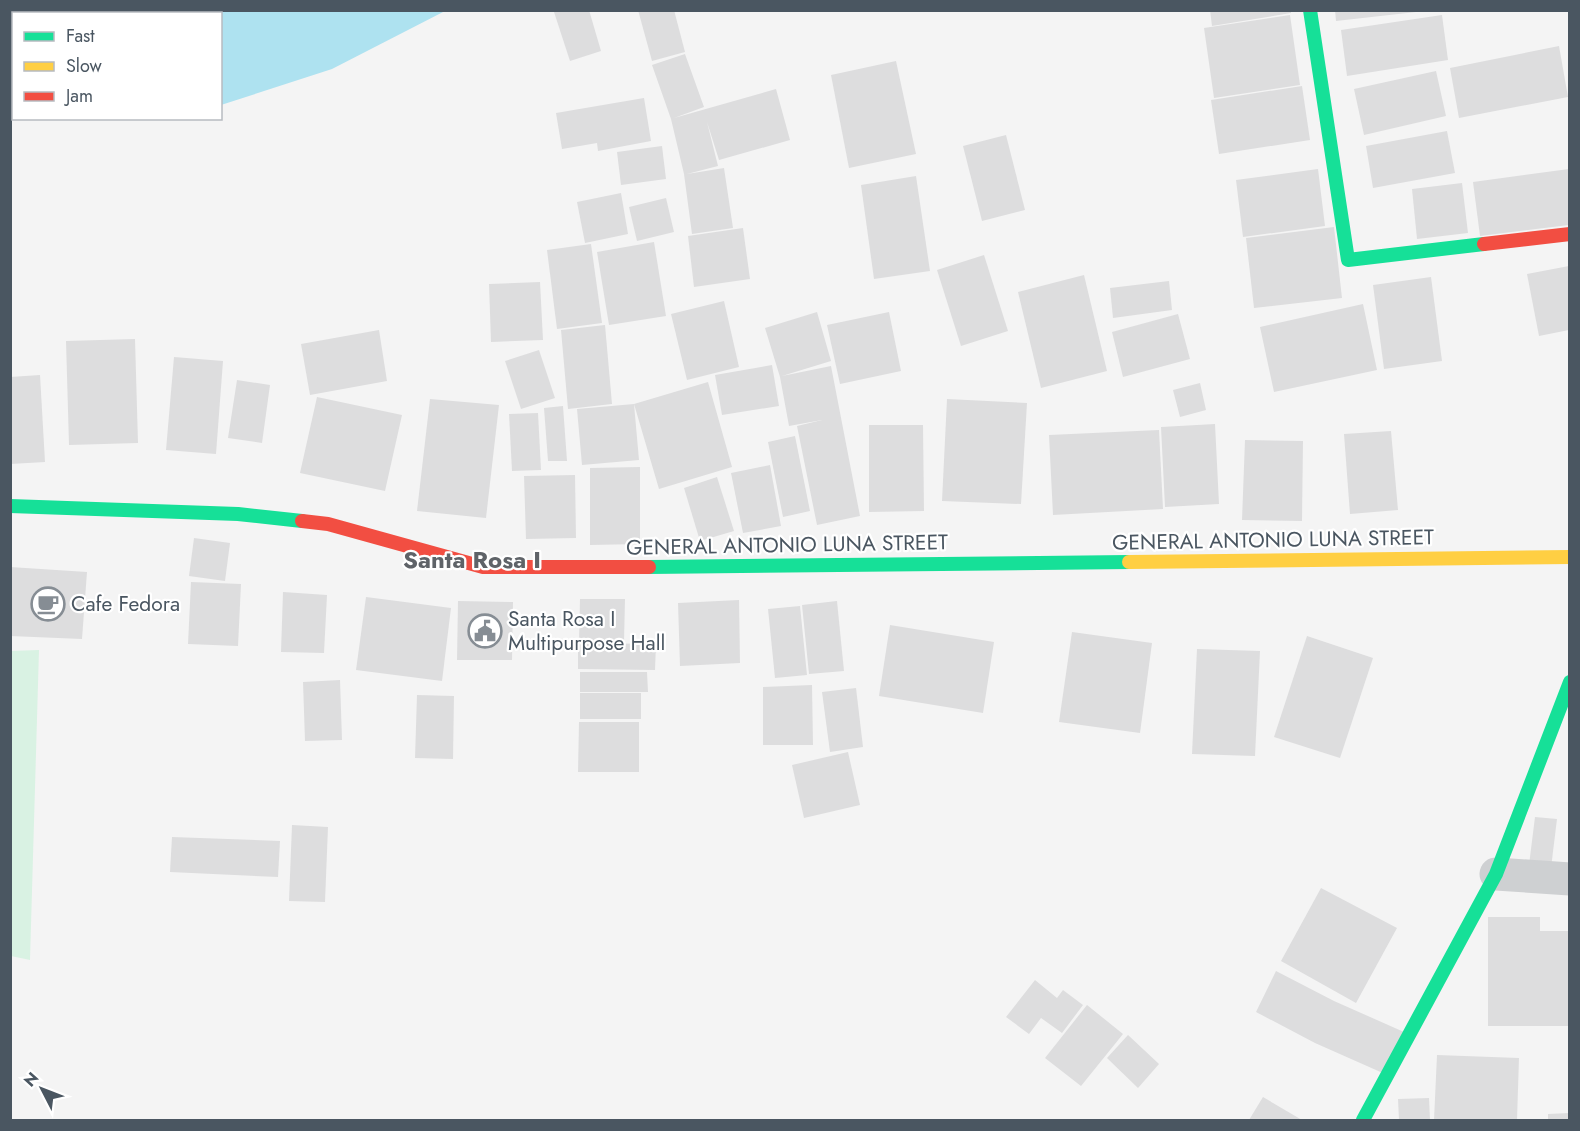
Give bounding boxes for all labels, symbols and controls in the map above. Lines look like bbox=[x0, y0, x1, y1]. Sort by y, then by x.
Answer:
legend bbox=[12, 12, 222, 120]
text: Fast bbox=[66, 23, 95, 49]
text: Slow bbox=[66, 53, 103, 79]
text: Jam bbox=[64, 83, 93, 109]
street label: GENERAL ANTONIO LUNA STREET bbox=[1112, 522, 1434, 558]
street label: GENERAL ANTONIO LUNA STREET bbox=[626, 527, 948, 563]
district label: Santa Rosa I bbox=[403, 542, 541, 577]
cafe icon: Cafe Fedora bbox=[30, 586, 66, 622]
place label: Cafe Fedora bbox=[71, 589, 180, 619]
place label: Santa Rosa I Multipurpose Hall bbox=[508, 604, 665, 658]
public building icon: Santa Rosa I Multipurpose Hall bbox=[467, 613, 503, 649]
north arrow bbox=[12, 1059, 72, 1119]
text: N bbox=[18, 1067, 44, 1092]

